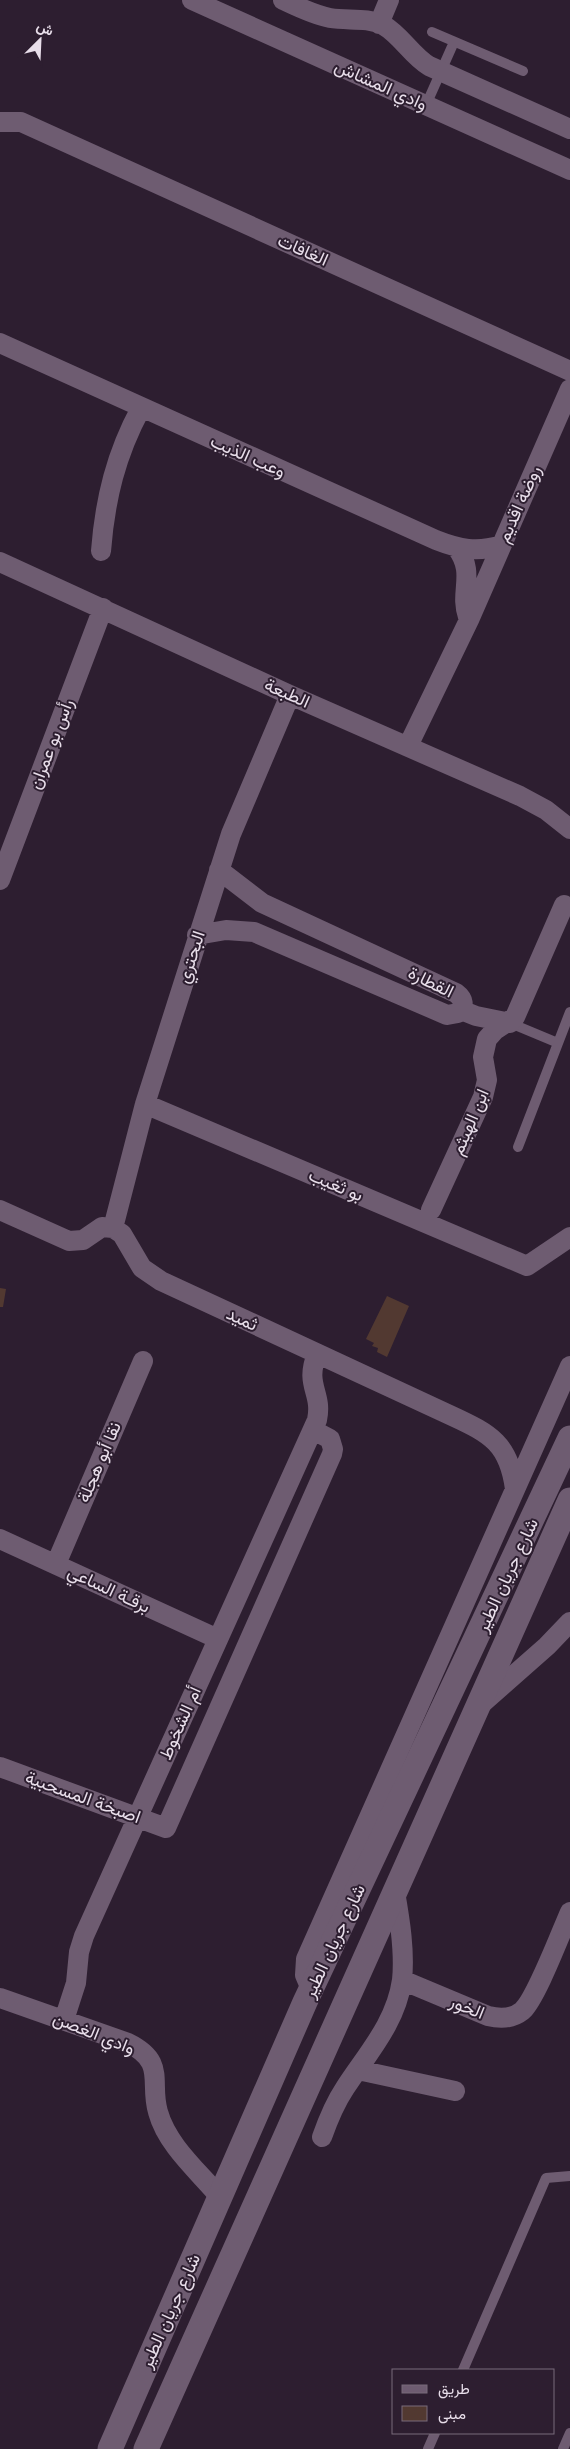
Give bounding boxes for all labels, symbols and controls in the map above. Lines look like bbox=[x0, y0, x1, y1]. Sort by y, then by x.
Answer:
north arrow bbox=[15, 15, 65, 65]
text: ش bbox=[34, 17, 56, 40]
street label: وادي المشاش bbox=[330, 55, 431, 119]
street label: الغافات bbox=[274, 229, 332, 271]
street label: وعب الذيب bbox=[207, 430, 289, 482]
street label: روضة اقديم bbox=[492, 462, 547, 546]
street label: الطبعة bbox=[261, 673, 313, 713]
street label: رأس بو عمران bbox=[24, 696, 78, 792]
street label: البحتري bbox=[172, 928, 214, 987]
street label: القطارة bbox=[404, 962, 458, 1002]
street label: ابن الهيثم bbox=[446, 1086, 495, 1159]
street label: بو ثغيب bbox=[305, 1164, 367, 1206]
street label: ثميد bbox=[223, 1302, 261, 1336]
street label: نقا أبو هجلة bbox=[72, 1418, 126, 1506]
street label: شارع جريان الطير bbox=[471, 1515, 544, 1637]
street label: برقـة الساعي bbox=[62, 1560, 154, 1621]
street label: أم الشخوط bbox=[154, 1683, 207, 1763]
street label: اصبخة المسحبية bbox=[22, 1766, 144, 1828]
street label: شارع جريان الطير bbox=[298, 1881, 371, 2003]
street label: الخور bbox=[445, 1990, 488, 2024]
street label: وادي الغصن bbox=[48, 2007, 138, 2063]
street label: شارع جريان الطير bbox=[135, 2250, 206, 2373]
legend bbox=[392, 2369, 555, 2434]
text: طريق bbox=[438, 2380, 470, 2399]
text: مبنى bbox=[438, 2405, 466, 2424]

